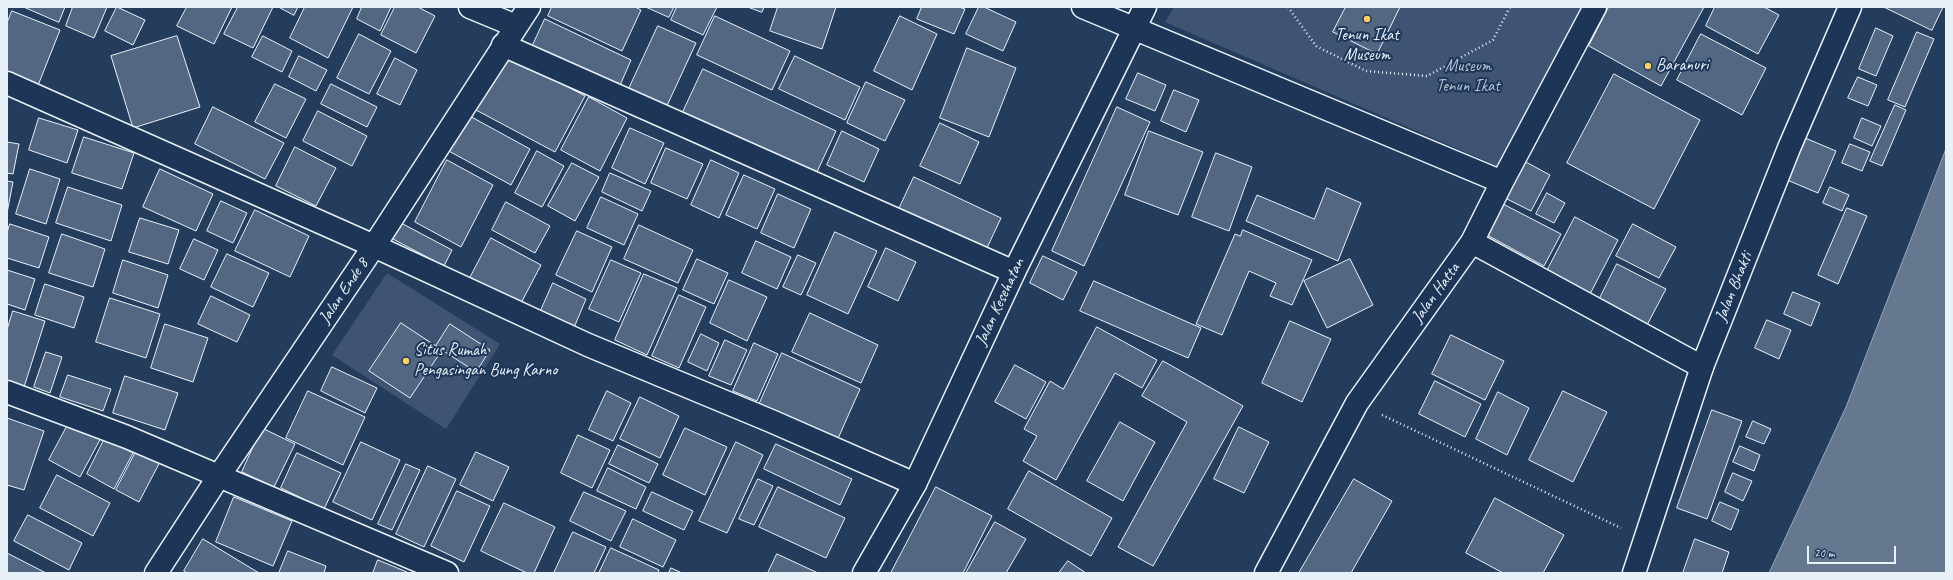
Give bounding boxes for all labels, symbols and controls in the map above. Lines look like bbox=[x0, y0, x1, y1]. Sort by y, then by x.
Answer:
marker: Tenun Ikat Museum bbox=[1362, 14, 1372, 24]
place label: Tenun Ikat Museum bbox=[1335, 26, 1399, 66]
place label: Baranuri bbox=[1656, 56, 1708, 76]
park label: Museum Tenun Ikat bbox=[1436, 57, 1500, 97]
marker: Baranuri bbox=[1643, 61, 1653, 71]
street label: Jalan Bhakti bbox=[1711, 249, 1757, 325]
street label: Jalan Ende 8 bbox=[315, 254, 373, 328]
street label: Jalan Kesehatan bbox=[971, 255, 1029, 349]
street label: Jalan Hatta bbox=[1407, 259, 1465, 327]
place label: Situs Rumah Pengasingan Bung Karno bbox=[414, 341, 557, 381]
marker: Situs Rumah Pengasingan Bung Karno bbox=[401, 356, 411, 366]
scale bar bbox=[1809, 538, 1898, 564]
text: 20 m bbox=[1814, 545, 1834, 561]

